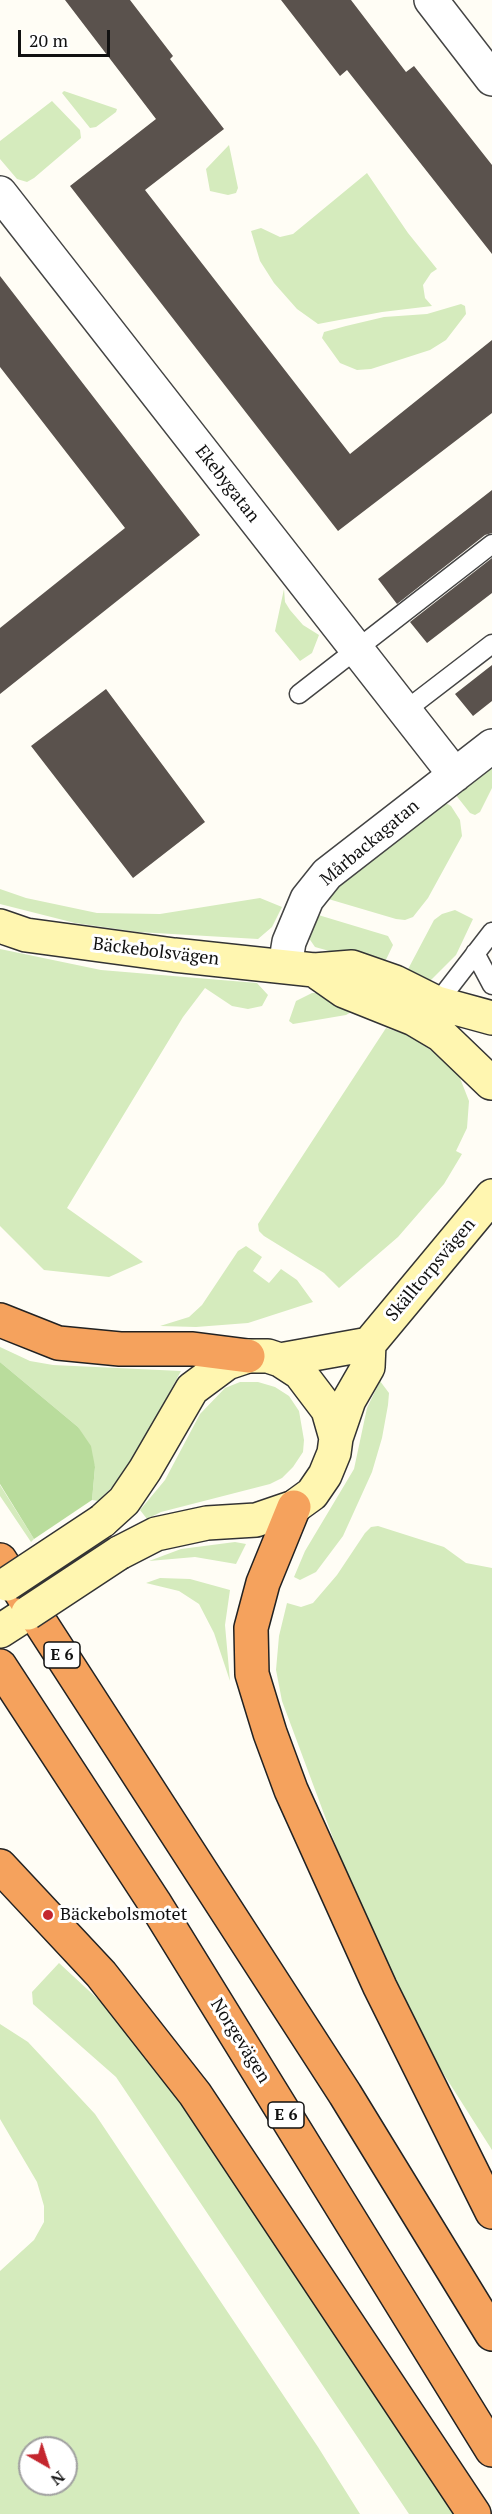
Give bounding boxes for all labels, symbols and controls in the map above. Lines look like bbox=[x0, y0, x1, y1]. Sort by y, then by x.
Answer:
scale bar bbox=[21, 18, 112, 56]
text: 20 m bbox=[29, 28, 68, 52]
street label: Ekebygatan bbox=[190, 441, 264, 527]
street label: Mårbackagatan bbox=[316, 795, 424, 891]
street label: Bäckebolsvägen bbox=[92, 934, 220, 970]
street label: Skälltorpsvägen bbox=[382, 1214, 480, 1326]
road number: E 6 bbox=[44, 1642, 80, 1668]
place label: Bäckebolsmotet bbox=[60, 1904, 187, 1926]
marker: Bäckebolsmotet bbox=[41, 1908, 55, 1922]
street label: Norgevägen bbox=[205, 1995, 275, 2087]
road number: E 6 bbox=[268, 2102, 304, 2128]
north arrow bbox=[18, 2436, 78, 2496]
text: N bbox=[46, 2466, 70, 2491]

